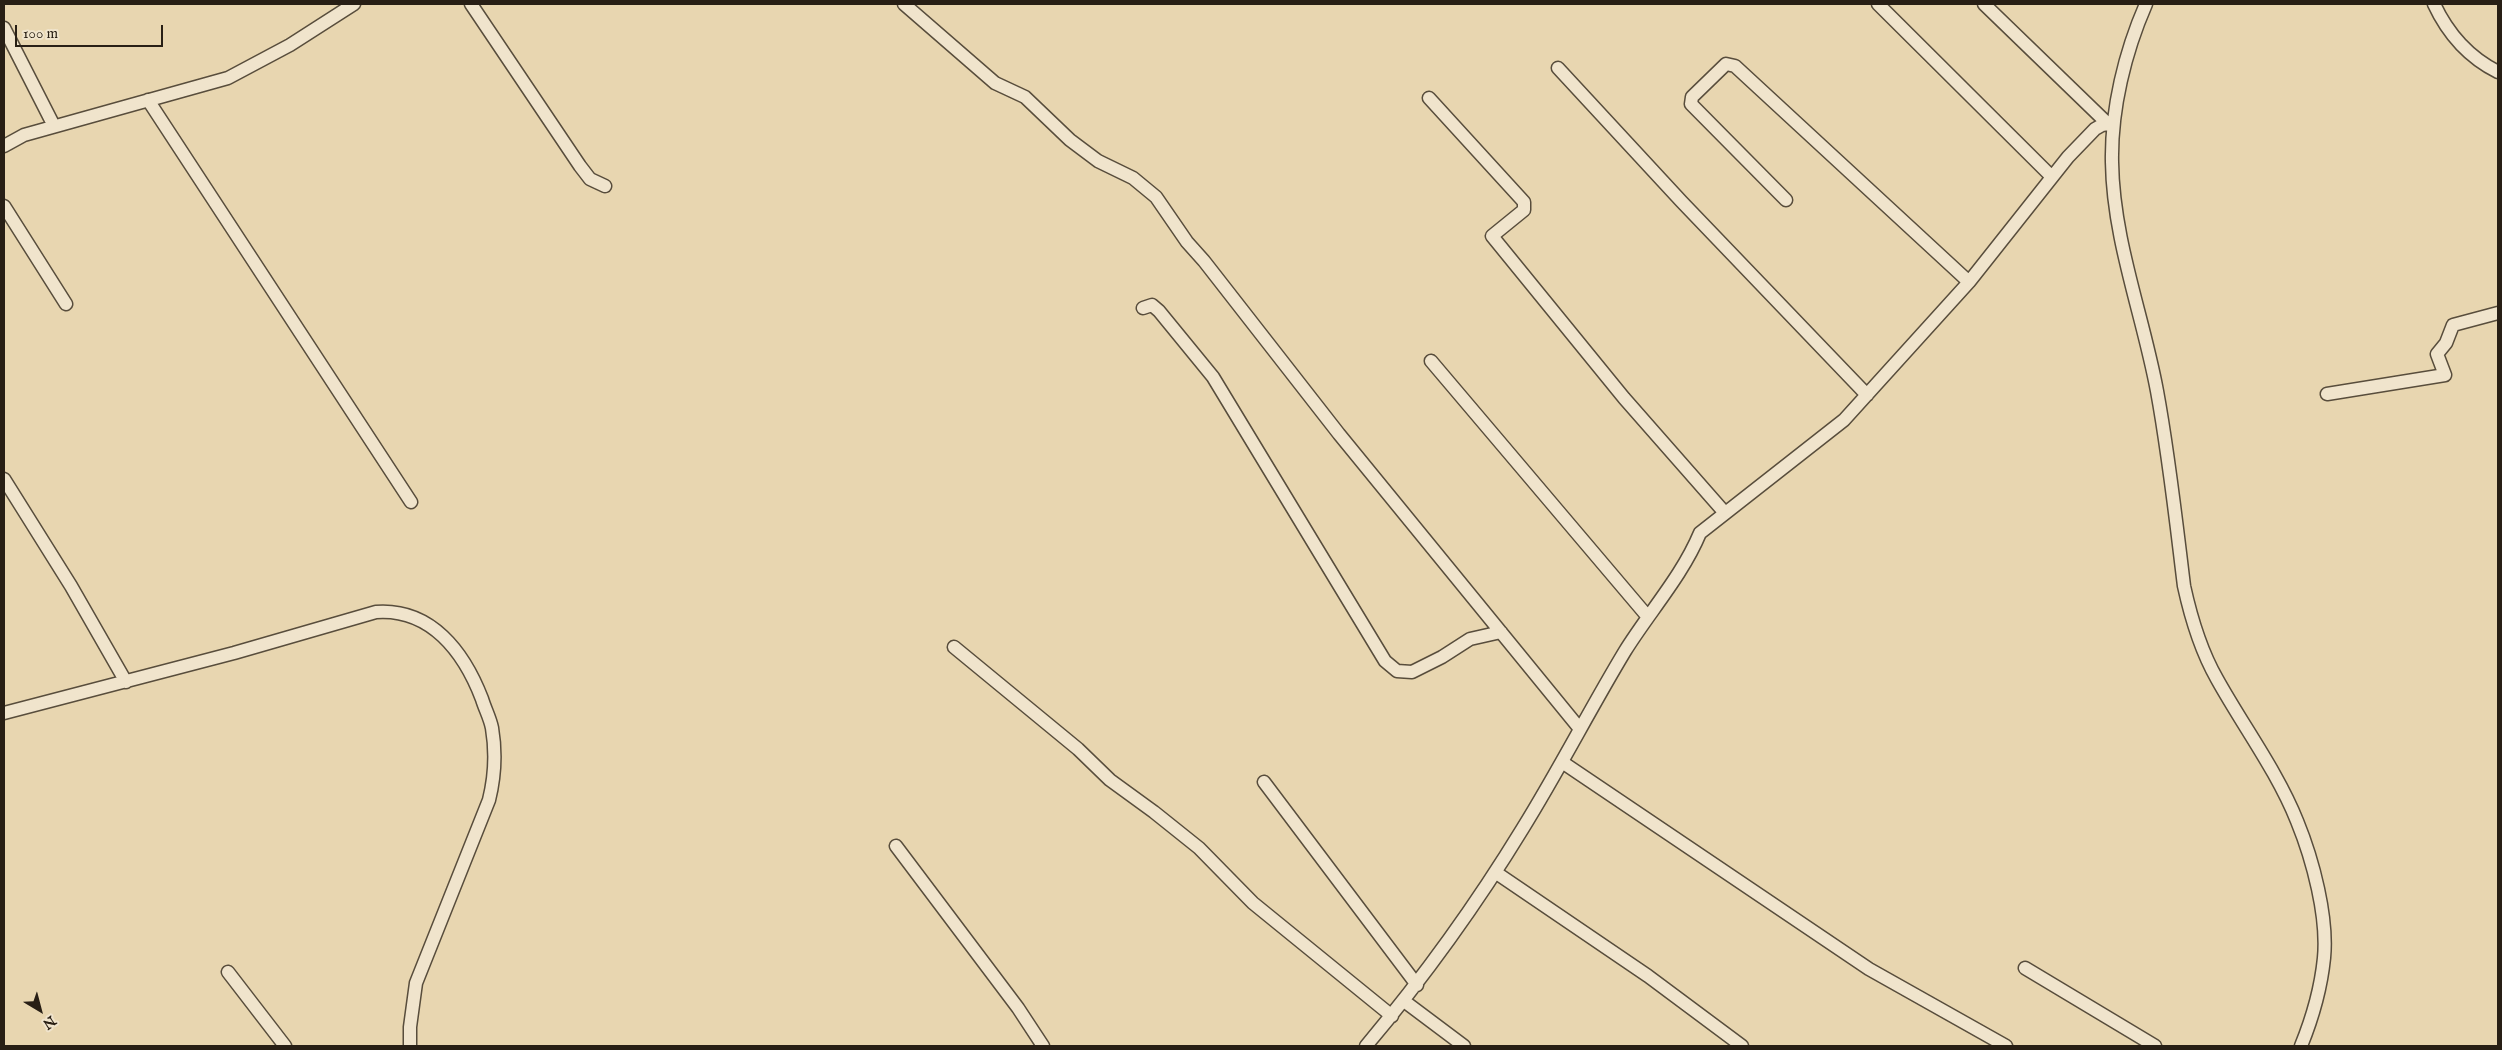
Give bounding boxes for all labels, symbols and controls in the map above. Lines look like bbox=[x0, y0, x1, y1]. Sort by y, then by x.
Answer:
scale bar bbox=[18, 15, 165, 47]
text: 100 m bbox=[23, 24, 58, 43]
north arrow bbox=[15, 985, 65, 1035]
text: N bbox=[39, 1011, 59, 1033]

